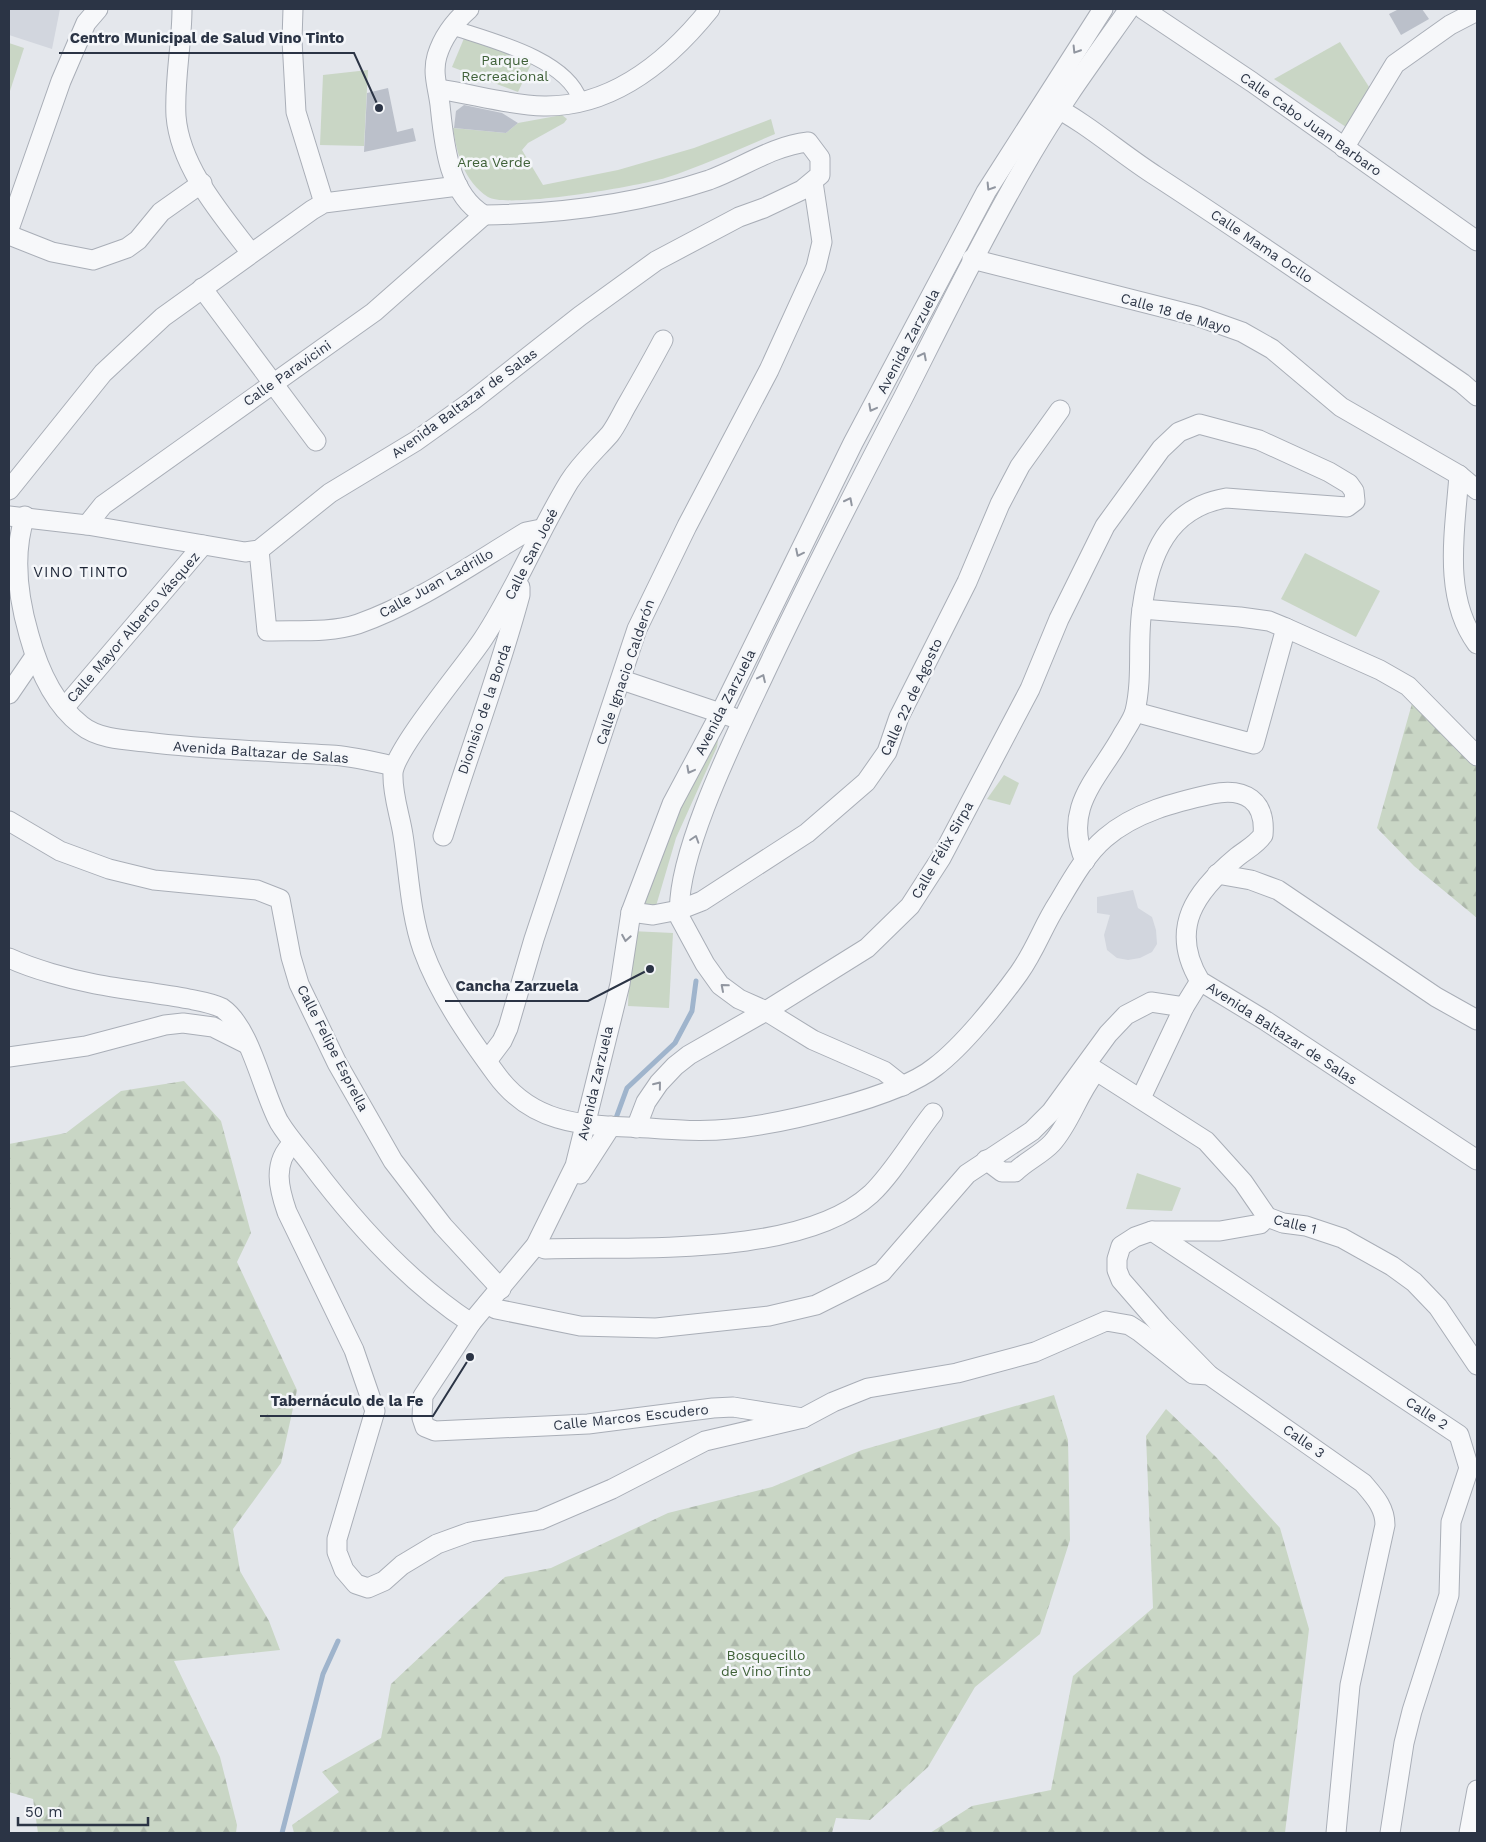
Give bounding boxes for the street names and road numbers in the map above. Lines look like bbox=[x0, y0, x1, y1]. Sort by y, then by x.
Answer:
street label: Calle Cabo Juan Barbaro bbox=[1237, 69, 1385, 179]
street label: Calle Mama Ocllo bbox=[1208, 206, 1316, 286]
street label: Avenida Zarzuela bbox=[874, 286, 942, 396]
street label: Calle 18 de Mayo bbox=[1119, 290, 1233, 336]
street label: Calle Paravicini bbox=[240, 337, 334, 409]
street label: Avenida Baltazar de Salas bbox=[388, 345, 540, 461]
street label: Calle San José bbox=[501, 506, 561, 602]
street label: Calle Juan Ladrillo bbox=[376, 545, 496, 621]
street label: Calle Mayor Alberto Vásquez bbox=[63, 548, 203, 706]
street label: Calle Ignacio Calderón bbox=[593, 597, 657, 747]
street label: Calle 22 de Agosto bbox=[877, 636, 945, 758]
street label: Dionisio de la Borda bbox=[454, 642, 514, 776]
street label: Avenida Zarzuela bbox=[691, 646, 759, 758]
street label: Avenida Baltazar de Salas bbox=[173, 738, 349, 766]
street label: Calle Félix Sirpa bbox=[908, 798, 976, 902]
street label: Avenida Baltazar de Salas bbox=[1204, 978, 1360, 1088]
street label: Calle Felipe Esprella bbox=[294, 982, 372, 1114]
street label: Avenida Zarzuela bbox=[574, 1024, 616, 1142]
street label: Calle 1 bbox=[1272, 1211, 1318, 1237]
street label: Calle 2 bbox=[1403, 1393, 1451, 1433]
street label: Calle Marcos Escudero bbox=[553, 1401, 709, 1433]
street label: Calle 3 bbox=[1280, 1421, 1328, 1461]

